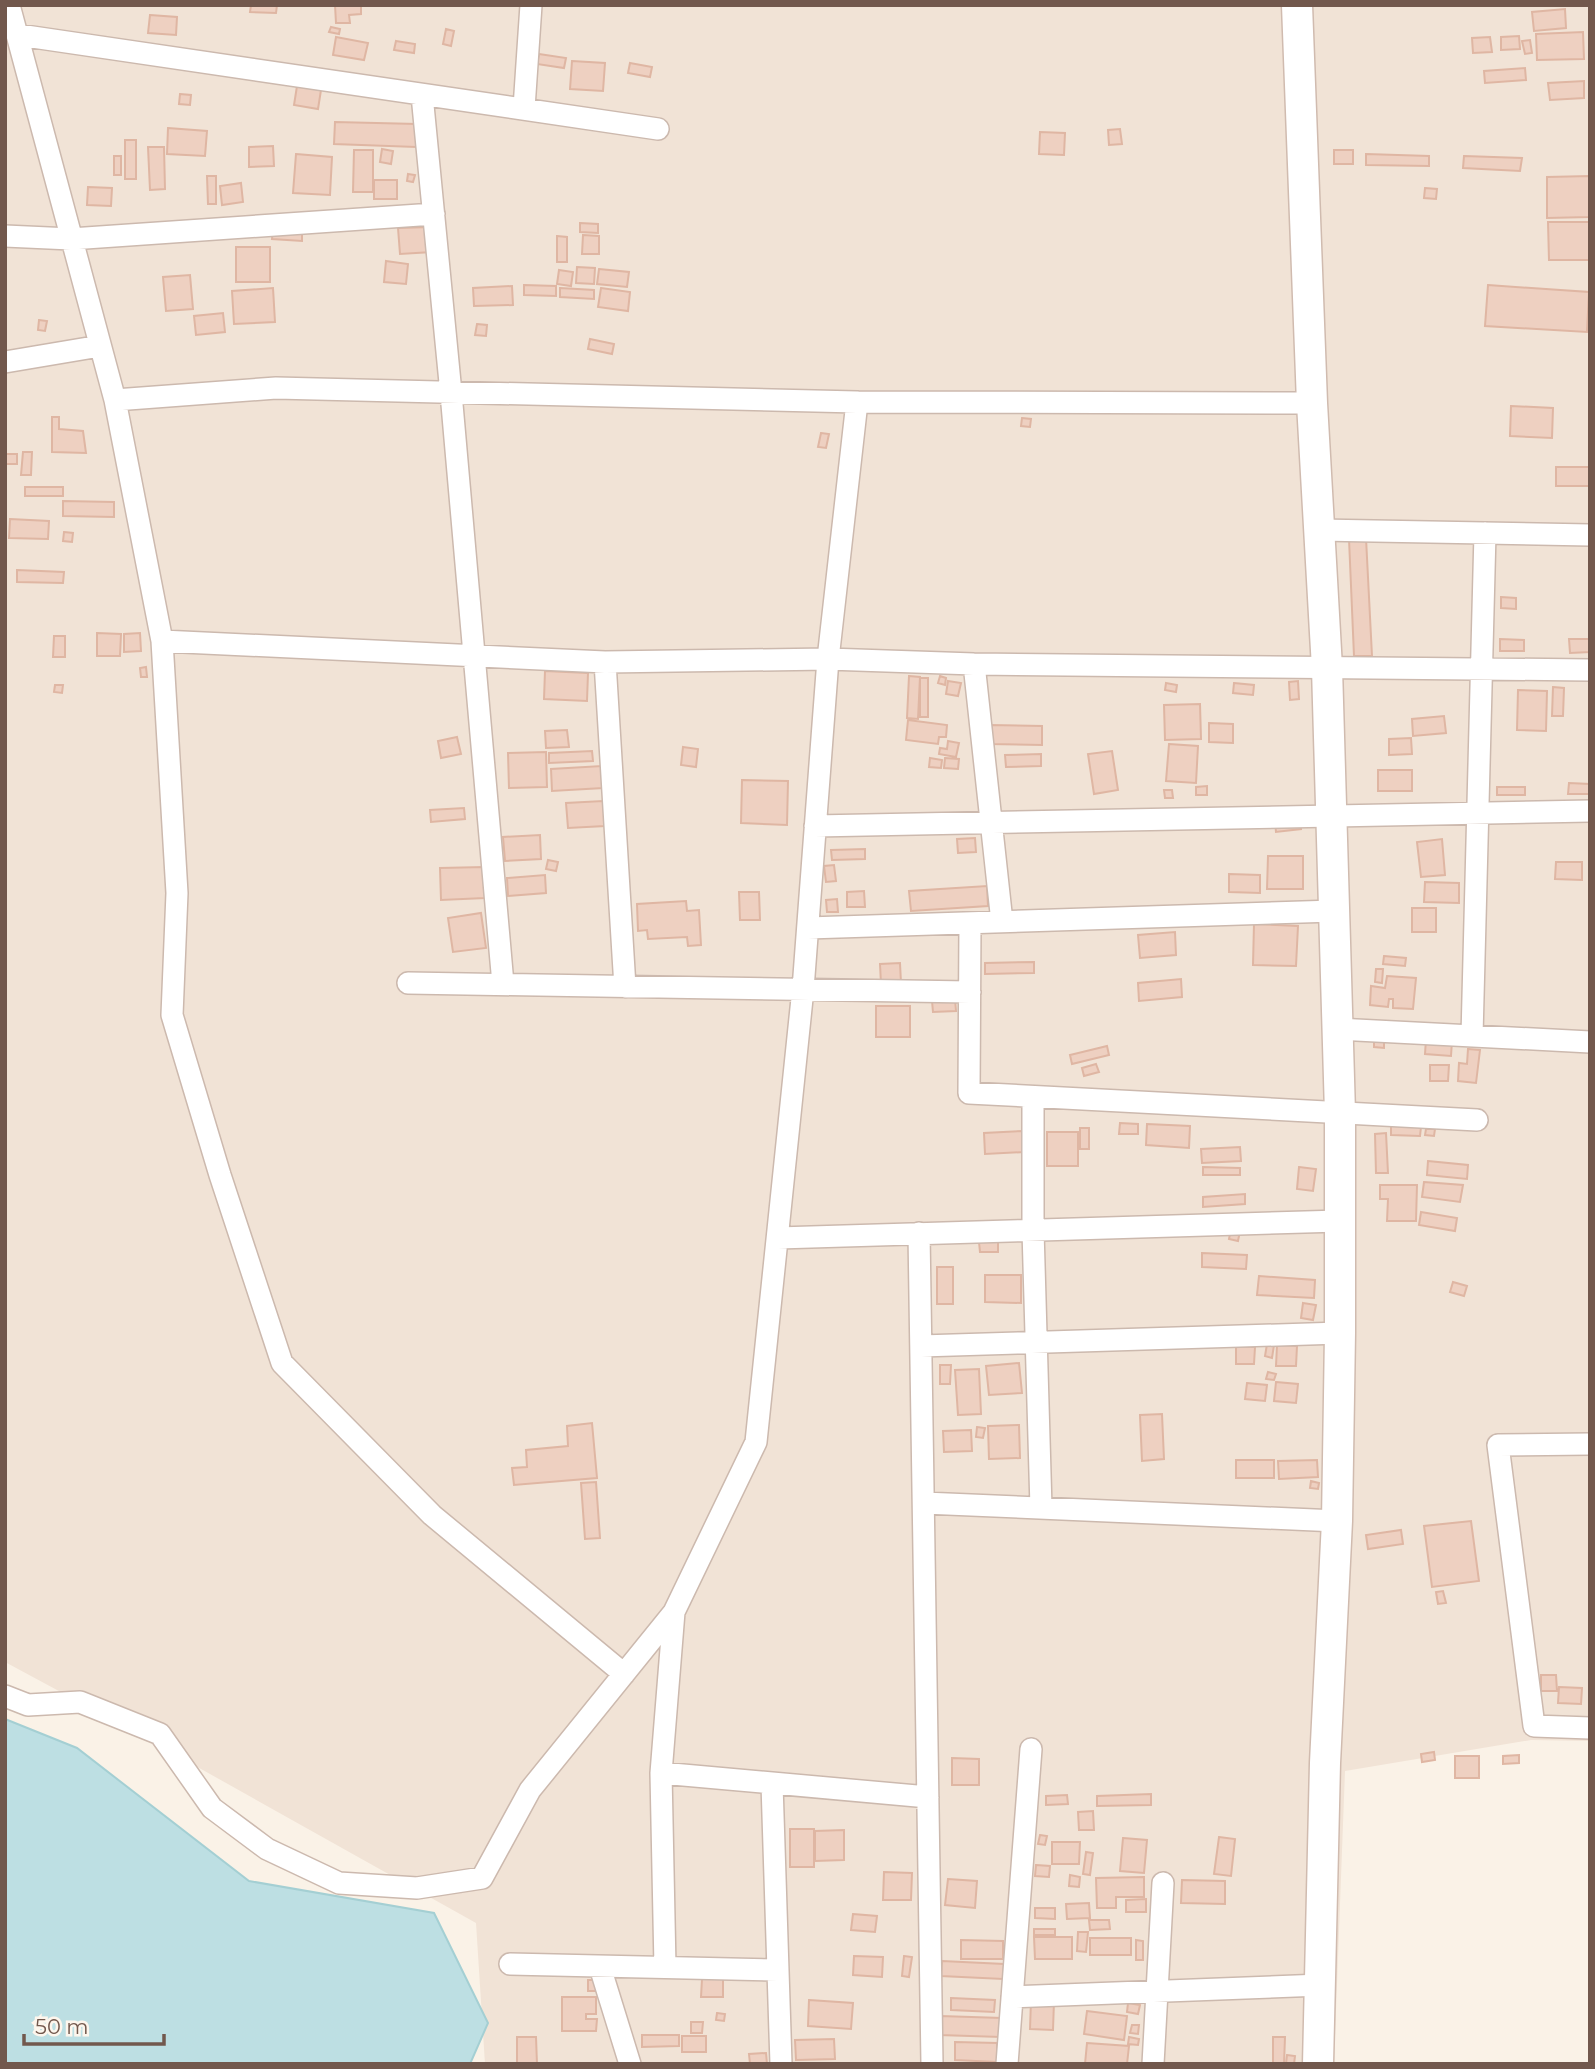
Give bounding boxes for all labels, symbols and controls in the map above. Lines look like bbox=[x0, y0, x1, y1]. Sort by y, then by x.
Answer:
scale bar bbox=[24, 2002, 164, 2046]
text: 50 m bbox=[35, 2014, 89, 2039]

